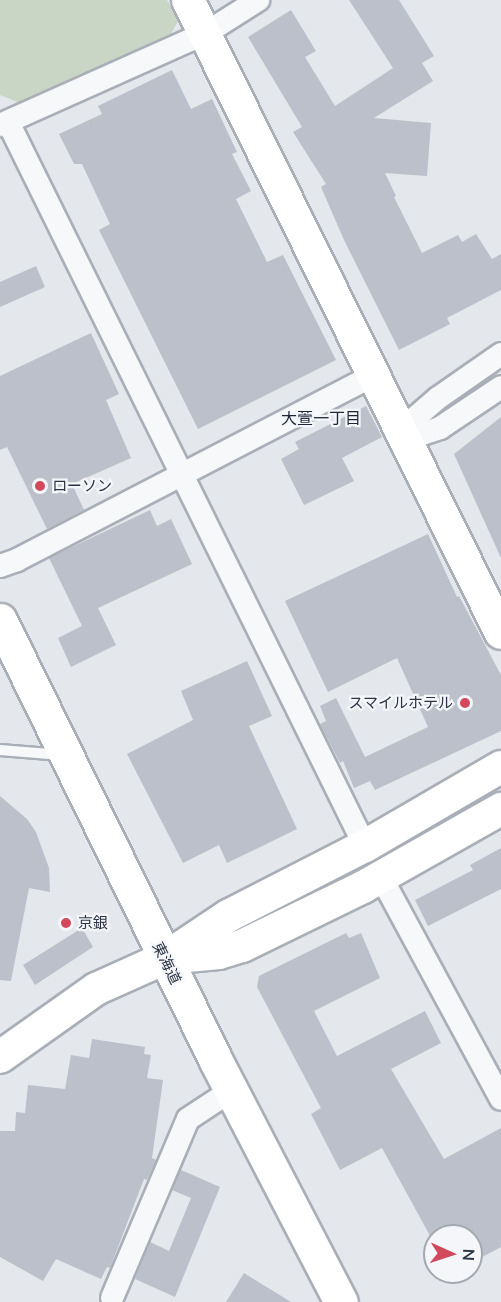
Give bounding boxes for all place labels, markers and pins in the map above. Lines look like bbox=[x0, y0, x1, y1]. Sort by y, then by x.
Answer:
place label: ローソン bbox=[52, 477, 112, 495]
marker: ローソン bbox=[33, 479, 47, 493]
place label: スマイルホテル bbox=[348, 694, 453, 712]
marker: スマイルホテル bbox=[458, 696, 472, 710]
place label: 京銀 bbox=[78, 914, 108, 932]
marker: 京銀 bbox=[59, 916, 73, 930]

